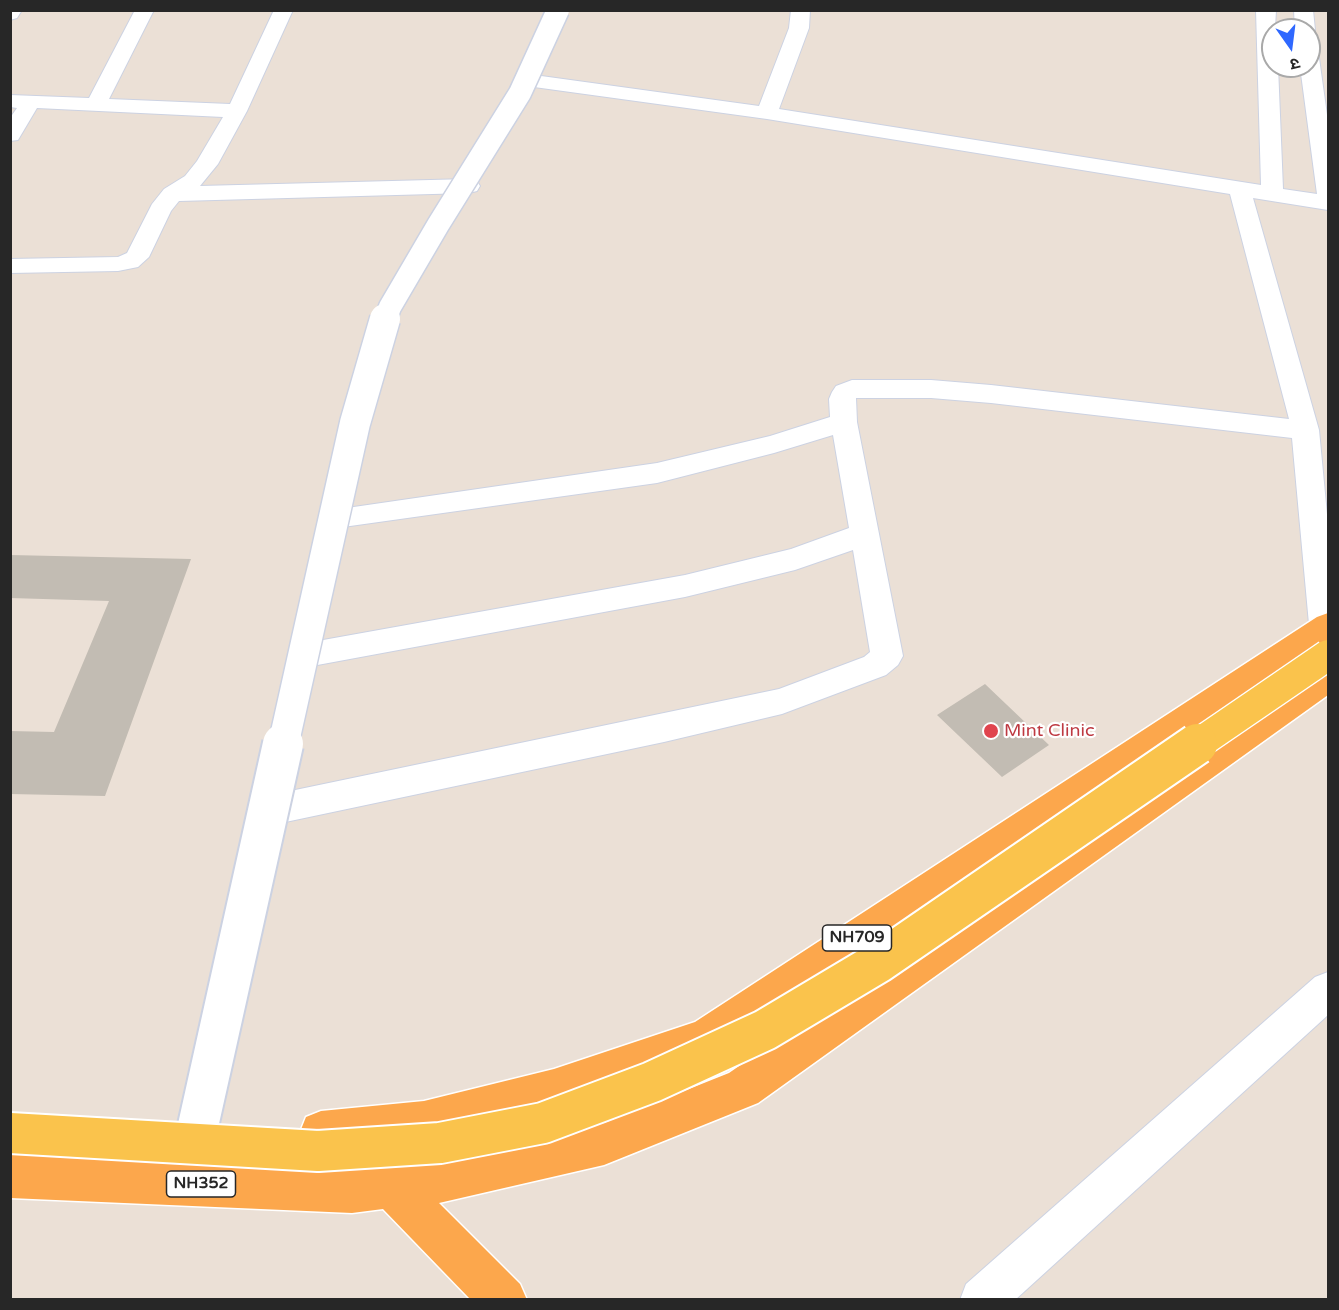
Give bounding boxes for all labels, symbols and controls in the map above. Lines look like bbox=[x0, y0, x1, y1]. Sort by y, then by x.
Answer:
north arrow bbox=[1261, 18, 1321, 78]
text: उ bbox=[1288, 53, 1302, 74]
place label: Mint Clinic bbox=[1004, 720, 1095, 742]
marker: Mint Clinic bbox=[982, 722, 1000, 740]
road number: NH709 bbox=[822, 925, 892, 951]
road number: NH352 bbox=[166, 1171, 236, 1197]

